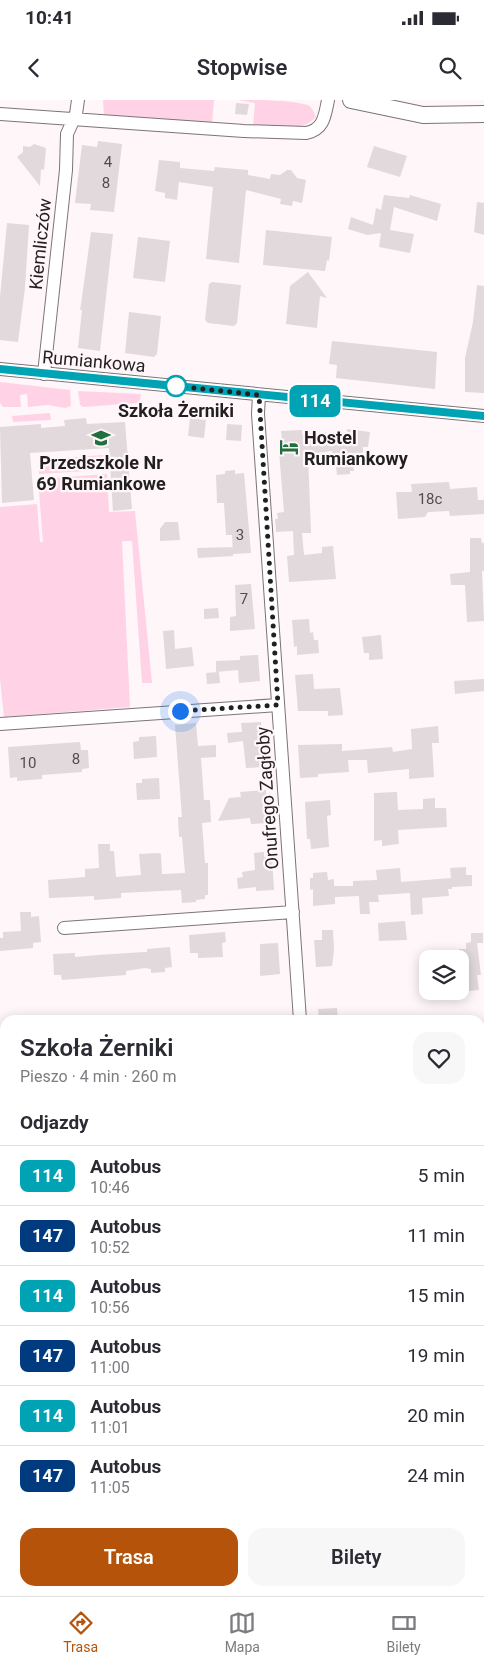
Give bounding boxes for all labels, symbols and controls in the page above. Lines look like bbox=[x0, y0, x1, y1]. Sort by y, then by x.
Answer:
text: 10:41 bbox=[25, 6, 74, 29]
icon: back bbox=[20, 54, 48, 82]
icon: search bbox=[436, 54, 464, 82]
text: Stopwise bbox=[197, 55, 287, 80]
house number: 4 bbox=[104, 153, 113, 171]
house number: 8 bbox=[102, 174, 110, 192]
street label: Kiemliczów bbox=[25, 197, 55, 291]
street label: Rumiankowa bbox=[41, 346, 147, 376]
marker: Szkoła Żerniki bbox=[165, 375, 187, 397]
line badge: 114 bbox=[286, 385, 344, 417]
text: 114 bbox=[300, 390, 330, 411]
place label: Szkoła Żerniki bbox=[118, 400, 234, 421]
school or university icon: Przedszkole Nr 69 Rumiankowe bbox=[90, 427, 112, 449]
place label: Hostel Rumiankowy bbox=[304, 427, 409, 469]
hotel icon: Hostel Rumiankowy bbox=[278, 436, 300, 458]
place label: Przedszkole Nr 69 Rumiankowe bbox=[36, 452, 166, 494]
house number: 18c bbox=[418, 490, 443, 508]
house number: 3 bbox=[236, 526, 244, 544]
house number: 7 bbox=[240, 590, 248, 608]
your location bbox=[168, 699, 193, 724]
street label: Onufrego Zagłoby bbox=[251, 725, 282, 870]
house number: 8 bbox=[72, 750, 80, 768]
house number: 10 bbox=[20, 754, 36, 772]
map controls bbox=[419, 950, 469, 1000]
button: layers bbox=[419, 950, 469, 1000]
button: heart bbox=[413, 1032, 465, 1084]
text: Szkoła Żerniki bbox=[20, 1034, 173, 1062]
text: Pieszo · 4 min · 260 m bbox=[20, 1067, 177, 1086]
text: Odjazdy bbox=[20, 1111, 89, 1134]
text: Autobus bbox=[90, 1155, 161, 1178]
text: 5 min bbox=[418, 1164, 465, 1187]
text: 114 bbox=[32, 1165, 63, 1186]
text: 10:46 bbox=[90, 1178, 130, 1197]
text: Autobus bbox=[90, 1215, 161, 1238]
text: 11 min bbox=[407, 1224, 465, 1247]
text: 147 bbox=[32, 1225, 63, 1246]
text: 10:52 bbox=[90, 1238, 130, 1257]
text: Autobus bbox=[90, 1275, 161, 1298]
text: 15 min bbox=[407, 1284, 465, 1307]
text: 114 bbox=[32, 1285, 63, 1306]
text: 10:56 bbox=[90, 1298, 130, 1317]
text: Autobus bbox=[90, 1335, 161, 1358]
text: 19 min bbox=[407, 1344, 465, 1367]
text: 147 bbox=[32, 1345, 63, 1366]
text: 11:00 bbox=[90, 1358, 130, 1377]
text: Autobus bbox=[90, 1395, 161, 1418]
text: 20 min bbox=[407, 1404, 465, 1427]
text: 114 bbox=[32, 1405, 63, 1426]
text: 11:01 bbox=[90, 1418, 130, 1437]
text: Autobus bbox=[90, 1455, 161, 1478]
text: 24 min bbox=[407, 1464, 465, 1487]
text: 147 bbox=[32, 1465, 63, 1486]
text: 11:05 bbox=[90, 1478, 130, 1497]
button: Trasa bbox=[20, 1528, 238, 1586]
button: Bilety bbox=[248, 1528, 465, 1586]
tab: Trasa bbox=[63, 1609, 98, 1655]
tab: Mapa bbox=[225, 1609, 260, 1655]
tab: Bilety bbox=[387, 1609, 421, 1655]

